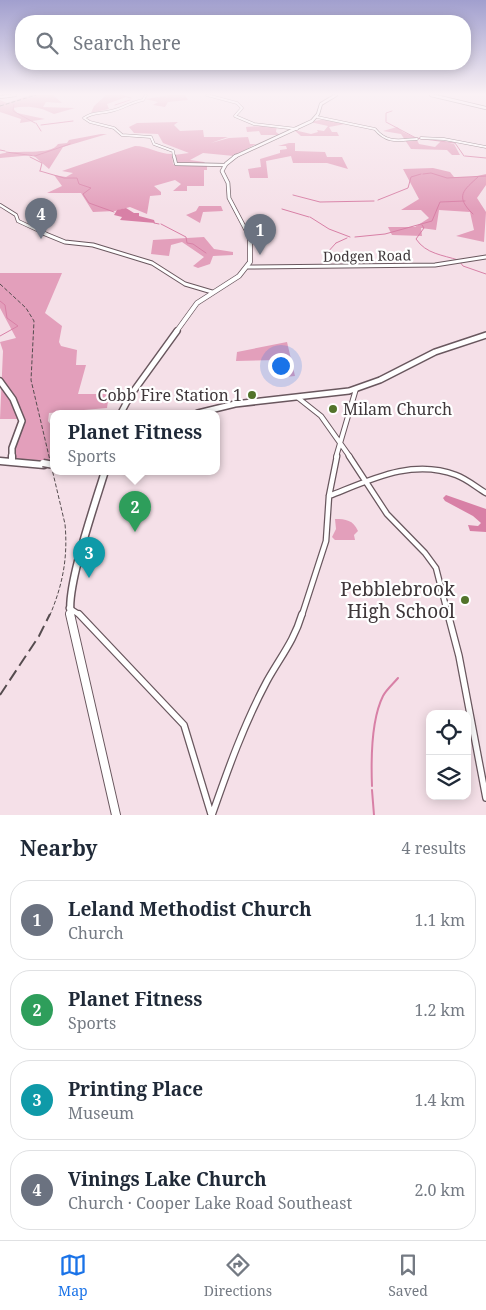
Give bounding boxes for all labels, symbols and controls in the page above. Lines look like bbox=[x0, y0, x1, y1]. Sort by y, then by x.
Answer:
search box bbox=[15, 15, 471, 70]
icon: search bbox=[33, 29, 61, 57]
text: Search here bbox=[73, 30, 181, 56]
pin: 4 bbox=[25, 198, 57, 239]
pin: 1 bbox=[244, 214, 276, 255]
street label: Dodgen Road bbox=[323, 245, 412, 266]
your location bbox=[268, 353, 294, 379]
place label: Cobb Fire Station 1 bbox=[98, 384, 242, 406]
marker: Cobb Fire Station 1 bbox=[246, 389, 258, 401]
place label: Milam Church bbox=[343, 398, 452, 420]
marker: Milam Church bbox=[327, 403, 339, 415]
popup bbox=[50, 410, 220, 475]
text: Planet Fitness bbox=[68, 419, 202, 445]
text: Sports bbox=[68, 445, 116, 467]
pin: 2 bbox=[119, 491, 151, 532]
pin: 3 bbox=[73, 537, 105, 578]
place label: Pebblebrook High School bbox=[340, 576, 456, 624]
marker: Pebblebrook High School bbox=[459, 594, 471, 606]
map controls bbox=[426, 710, 471, 800]
button: locate bbox=[426, 710, 471, 755]
button: layers bbox=[426, 755, 471, 800]
text: Nearby bbox=[20, 834, 98, 862]
text: 4 results bbox=[402, 837, 466, 859]
text: Leland Methodist Church bbox=[68, 896, 312, 922]
text: 1 bbox=[32, 909, 42, 931]
text: 1.1 km bbox=[414, 909, 465, 931]
text: Church bbox=[68, 922, 124, 944]
text: Planet Fitness bbox=[68, 986, 202, 1012]
text: 2 bbox=[32, 999, 42, 1021]
text: 1.2 km bbox=[414, 999, 465, 1021]
text: Sports bbox=[68, 1012, 116, 1034]
text: Printing Place bbox=[68, 1076, 203, 1102]
text: 3 bbox=[32, 1089, 42, 1111]
text: 1.4 km bbox=[414, 1089, 465, 1111]
text: Museum bbox=[68, 1102, 134, 1124]
text: Vinings Lake Church bbox=[68, 1166, 267, 1192]
text: 4 bbox=[32, 1179, 42, 1201]
text: 2.0 km bbox=[414, 1179, 465, 1201]
text: Church · Cooper Lake Road Southeast bbox=[68, 1192, 352, 1214]
tab: Map bbox=[58, 1251, 88, 1300]
tab: Directions bbox=[204, 1251, 272, 1300]
tab: Saved bbox=[388, 1251, 428, 1300]

